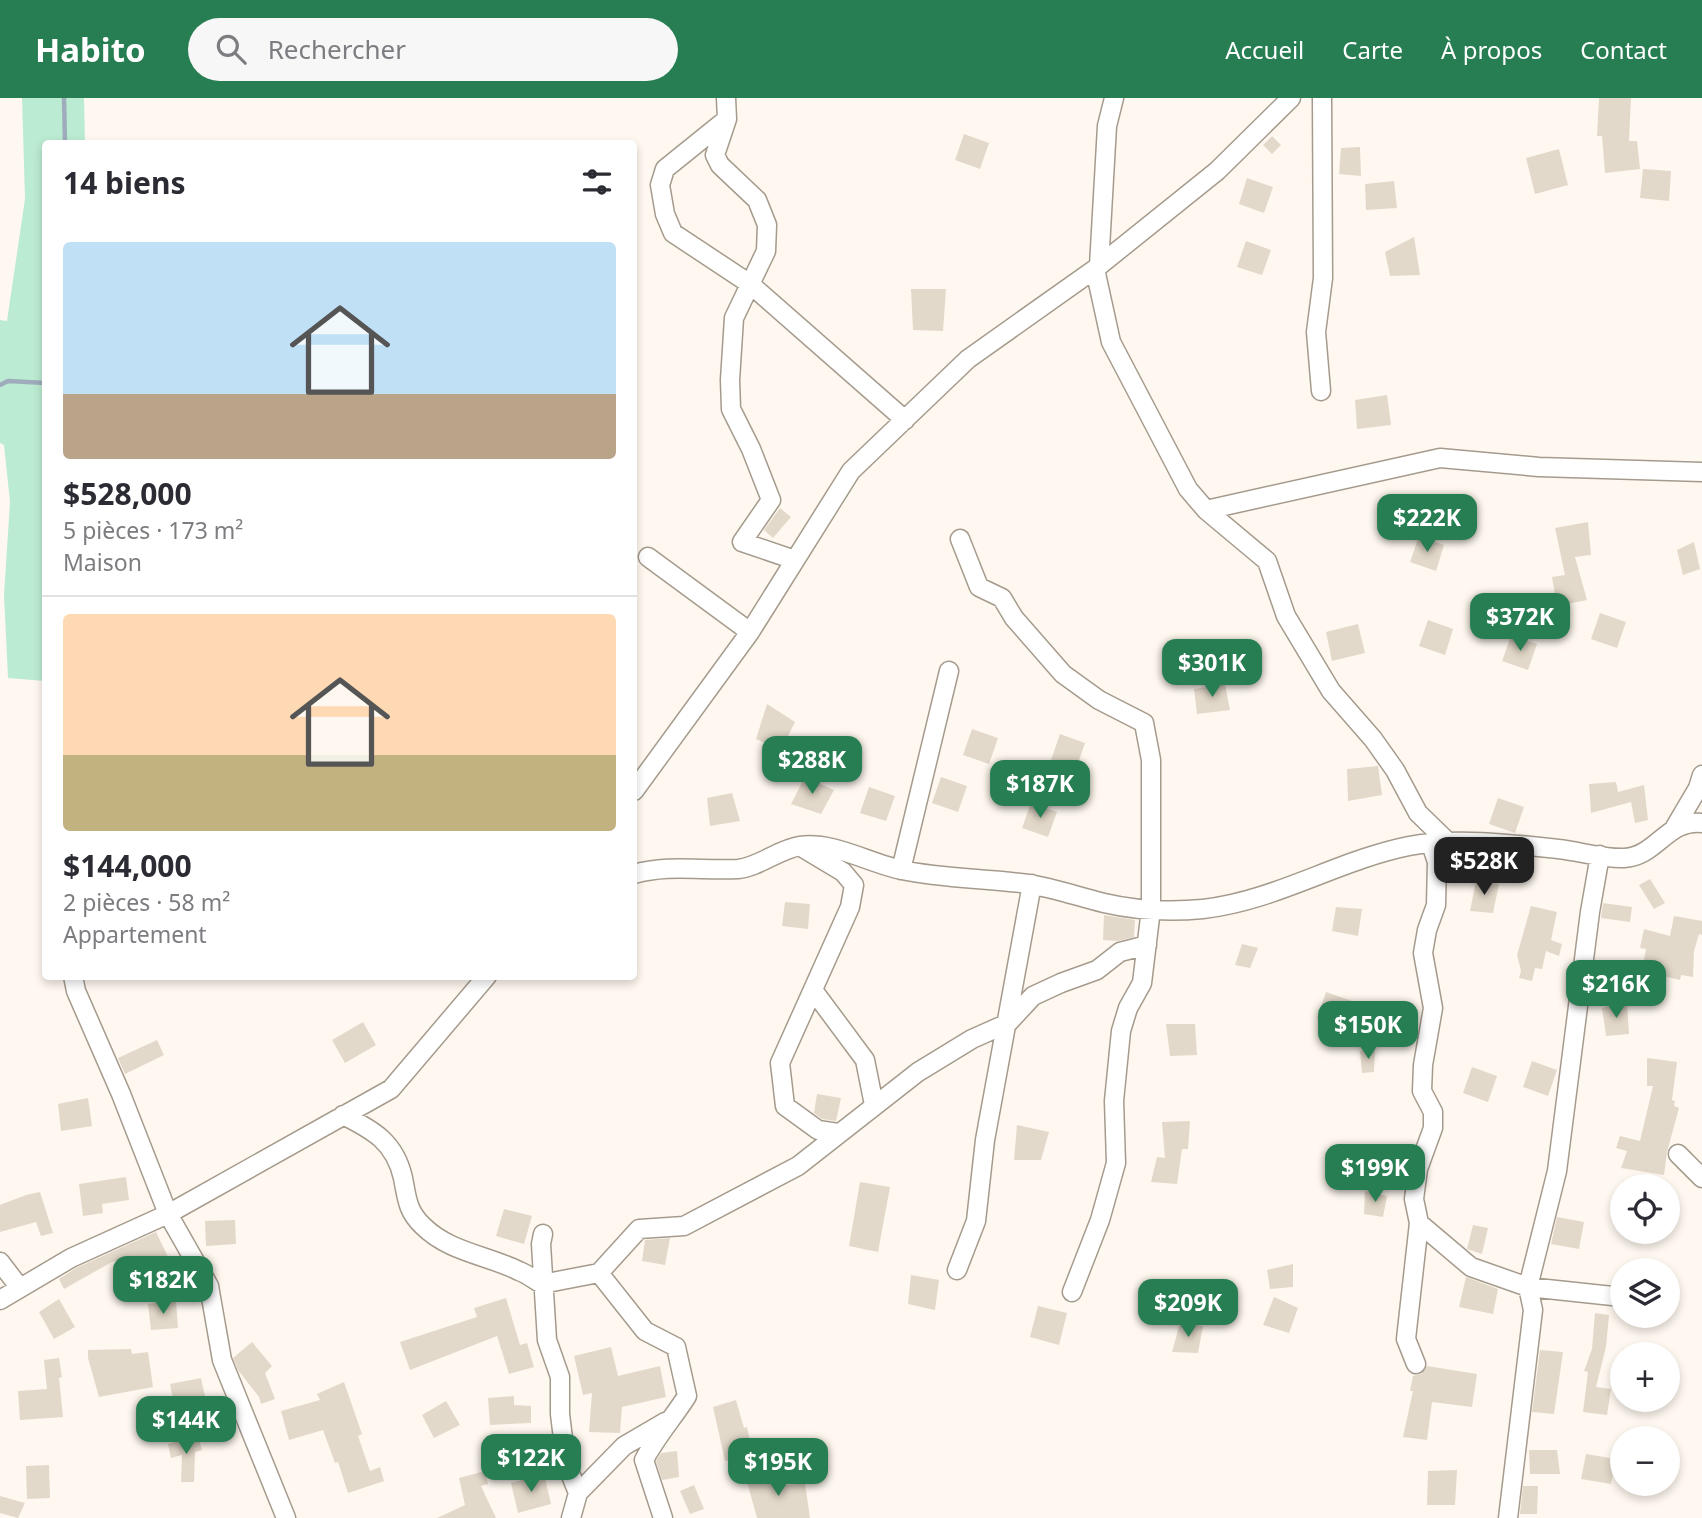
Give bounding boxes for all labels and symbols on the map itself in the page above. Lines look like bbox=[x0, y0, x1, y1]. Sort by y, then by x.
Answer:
pin: $222K bbox=[1378, 494, 1476, 554]
pin: $372K bbox=[1471, 594, 1569, 653]
pin: $301K bbox=[1163, 640, 1261, 699]
pin: $288K bbox=[763, 736, 861, 796]
pin: $187K bbox=[991, 760, 1089, 820]
pin: $528K bbox=[1435, 838, 1533, 897]
pin: $216K bbox=[1567, 960, 1665, 1020]
pin: $150K bbox=[1319, 1002, 1417, 1061]
pin: $199K bbox=[1326, 1144, 1424, 1204]
pin: $182K bbox=[114, 1256, 212, 1316]
pin: $209K bbox=[1139, 1280, 1237, 1339]
pin: $144K bbox=[137, 1396, 235, 1456]
pin: $122K bbox=[482, 1434, 580, 1494]
pin: $195K bbox=[729, 1438, 827, 1498]

